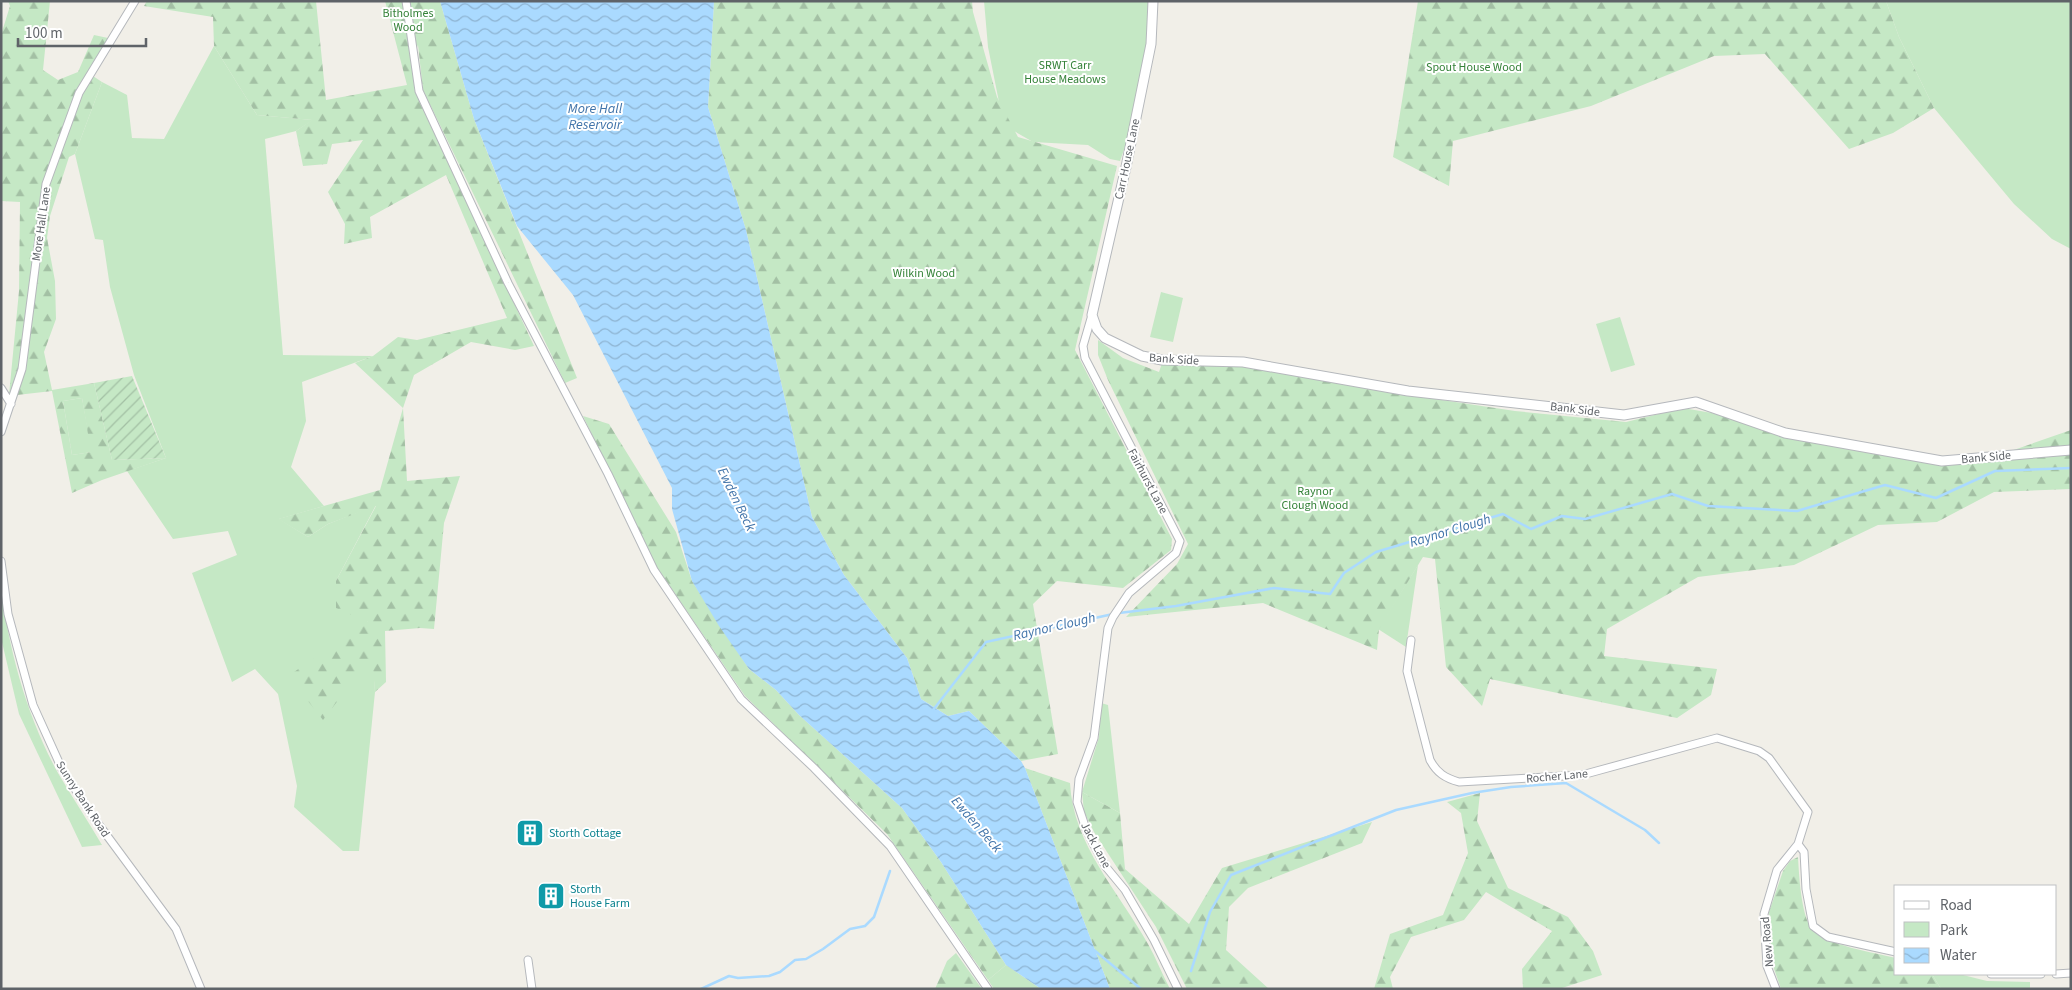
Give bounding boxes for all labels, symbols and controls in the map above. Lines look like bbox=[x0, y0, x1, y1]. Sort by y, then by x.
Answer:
park label: Bitholmes Wood bbox=[382, 5, 434, 36]
scale bar bbox=[18, 15, 145, 47]
text: 100 m bbox=[25, 23, 63, 44]
park label: SRWT Carr House Meadows bbox=[1024, 57, 1106, 88]
park label: Spout House Wood bbox=[1426, 59, 1522, 76]
water label: More Hall Reservoir bbox=[568, 99, 623, 135]
street label: Carr House Lane bbox=[1111, 117, 1144, 201]
street label: More Hall Lane bbox=[28, 186, 55, 262]
park label: Wilkin Wood bbox=[893, 265, 955, 282]
street label: Bank Side bbox=[1148, 349, 1200, 370]
street label: Bank Side bbox=[1549, 398, 1601, 421]
street label: Fairhurst Lane bbox=[1123, 446, 1172, 517]
street label: Bank Side bbox=[1960, 447, 2012, 468]
water label: Ewden Beck bbox=[712, 464, 760, 535]
park label: Raynor Clough Wood bbox=[1281, 483, 1349, 514]
water label: Raynor Clough bbox=[1407, 509, 1493, 553]
water label: Raynor Clough bbox=[1011, 608, 1097, 646]
street label: Sunny Bank Road bbox=[52, 758, 114, 841]
street label: Rocher Lane bbox=[1525, 765, 1589, 788]
water label: Ewden Beck bbox=[946, 792, 1007, 857]
building icon: Storth Cottage bbox=[515, 818, 545, 848]
street label: Jack Lane bbox=[1076, 819, 1115, 871]
place label: Storth Cottage bbox=[549, 825, 621, 842]
building icon: Storth House Farm bbox=[536, 881, 566, 911]
place label: Storth House Farm bbox=[570, 881, 630, 912]
legend bbox=[1894, 885, 2057, 975]
text: Road bbox=[1940, 895, 1972, 916]
street label: New Road bbox=[1757, 916, 1778, 968]
text: Park bbox=[1940, 920, 1969, 941]
text: Water bbox=[1940, 945, 1977, 966]

